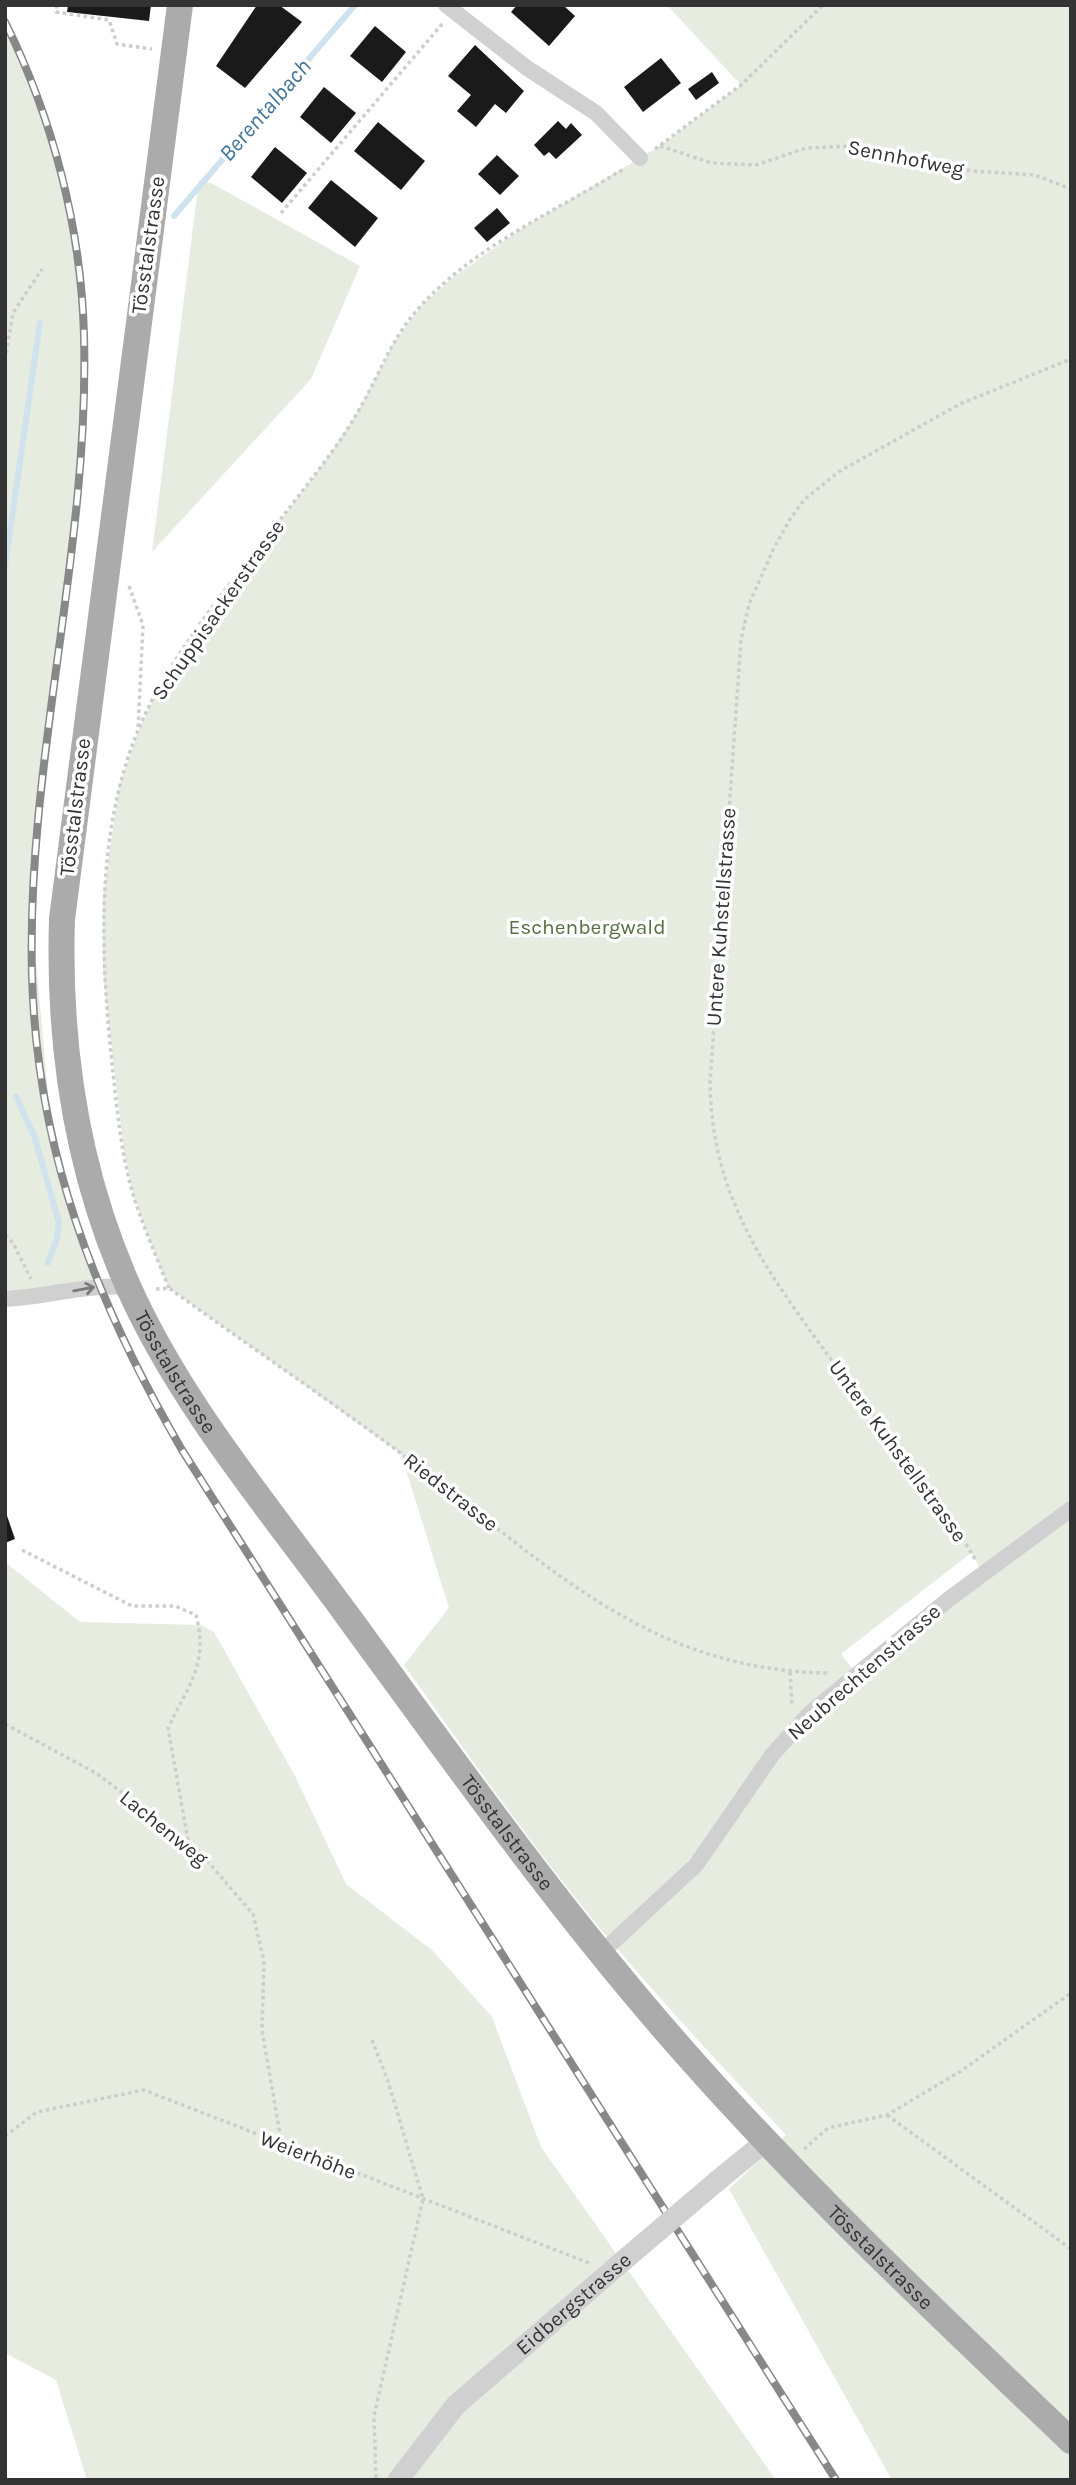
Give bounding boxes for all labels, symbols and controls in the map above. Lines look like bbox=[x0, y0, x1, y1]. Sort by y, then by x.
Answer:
water label: Berentalbach bbox=[213, 53, 317, 167]
street label: Sennhofweg bbox=[846, 135, 966, 181]
street label: Tösstalstrasse bbox=[126, 175, 170, 315]
street label: Schuppisackerstrasse bbox=[147, 515, 289, 705]
street label: Tösstalstrasse bbox=[55, 737, 95, 877]
street label: Untere Kuhstellstrasse bbox=[701, 807, 741, 1027]
park label: Eschenbergwald bbox=[508, 915, 666, 939]
one-way arrow bbox=[72, 1282, 95, 1296]
street label: Tösstalstrasse bbox=[130, 1307, 221, 1438]
street label: Untere Kuhstellstrasse bbox=[824, 1355, 972, 1547]
street label: Riedstrasse bbox=[399, 1448, 503, 1536]
street label: Neubrechtenstrasse bbox=[783, 1599, 945, 1745]
street label: Tösstalstrasse bbox=[456, 1770, 559, 1895]
street label: Lachenweg bbox=[115, 1785, 213, 1871]
street label: Weierhöhe bbox=[256, 2126, 360, 2184]
street label: Tösstalstrasse bbox=[823, 2200, 938, 2315]
street label: Eidbergstrasse bbox=[511, 2248, 636, 2360]

